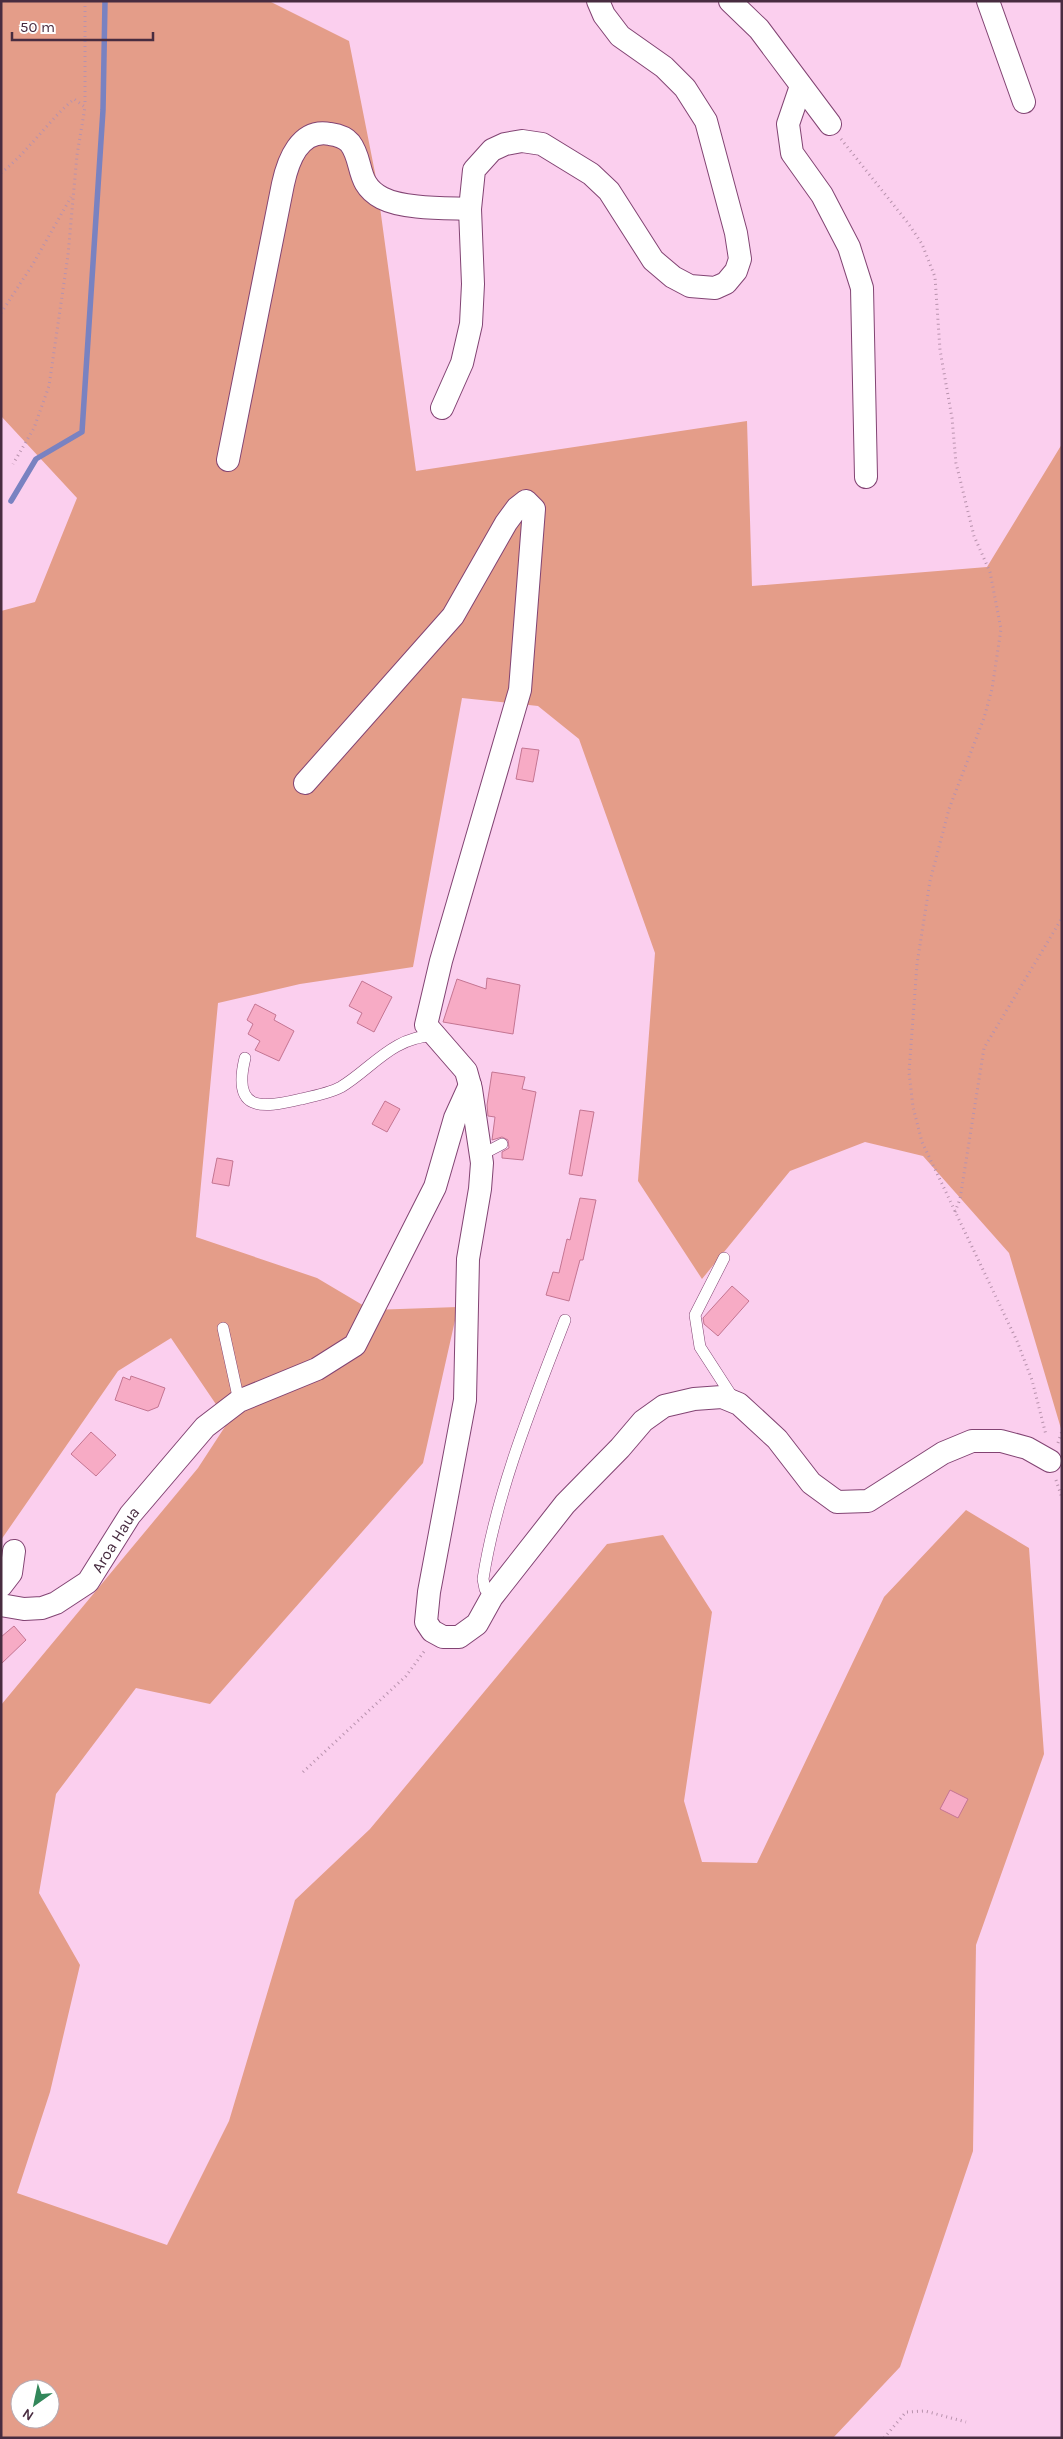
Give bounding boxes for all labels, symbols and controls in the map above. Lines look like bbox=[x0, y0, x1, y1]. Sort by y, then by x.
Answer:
scale bar bbox=[12, 10, 154, 42]
text: 50 m bbox=[20, 18, 55, 36]
street label: Aroa Haua bbox=[87, 1503, 143, 1576]
north arrow bbox=[10, 2379, 60, 2429]
text: N bbox=[19, 2405, 37, 2424]

